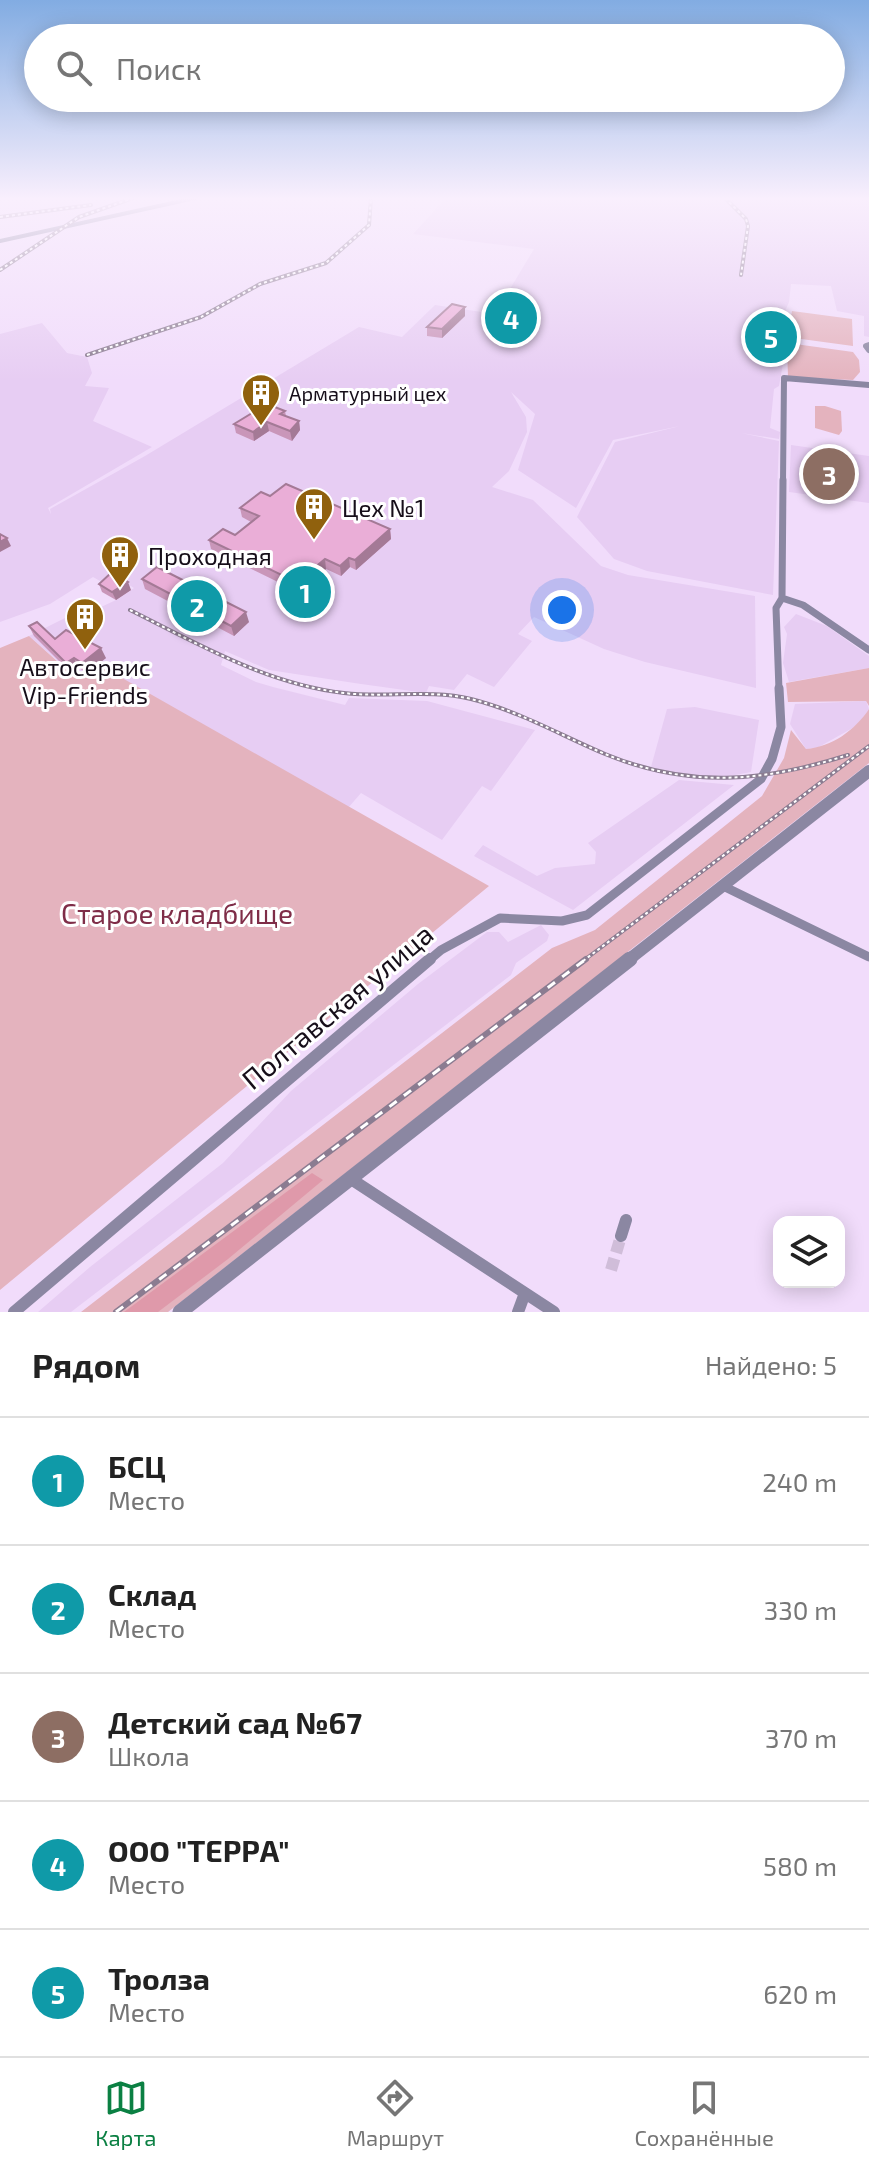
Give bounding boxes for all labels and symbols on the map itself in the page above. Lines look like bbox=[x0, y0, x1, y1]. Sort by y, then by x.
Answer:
pin: 4 bbox=[485, 288, 537, 348]
pin: 5 bbox=[745, 307, 797, 367]
building icon: Арматурный цех bbox=[240, 372, 282, 427]
place label: Арматурный цех bbox=[289, 381, 447, 406]
pin: 3 bbox=[803, 444, 855, 504]
building icon: Цех №1 bbox=[293, 486, 335, 541]
place label: Цех №1 bbox=[342, 493, 424, 522]
building icon: Проходная bbox=[99, 534, 141, 589]
place label: Проходная bbox=[148, 541, 272, 570]
pin: 1 bbox=[279, 562, 331, 622]
pin: 2 bbox=[171, 576, 223, 636]
your location bbox=[542, 590, 582, 630]
building icon: Автосервис Vip-Friends bbox=[64, 596, 106, 651]
place label: Автосервис Vip-Friends bbox=[19, 652, 151, 709]
park label: Старое кладбище bbox=[61, 896, 293, 930]
street label: Полтавская улица bbox=[235, 916, 439, 1096]

